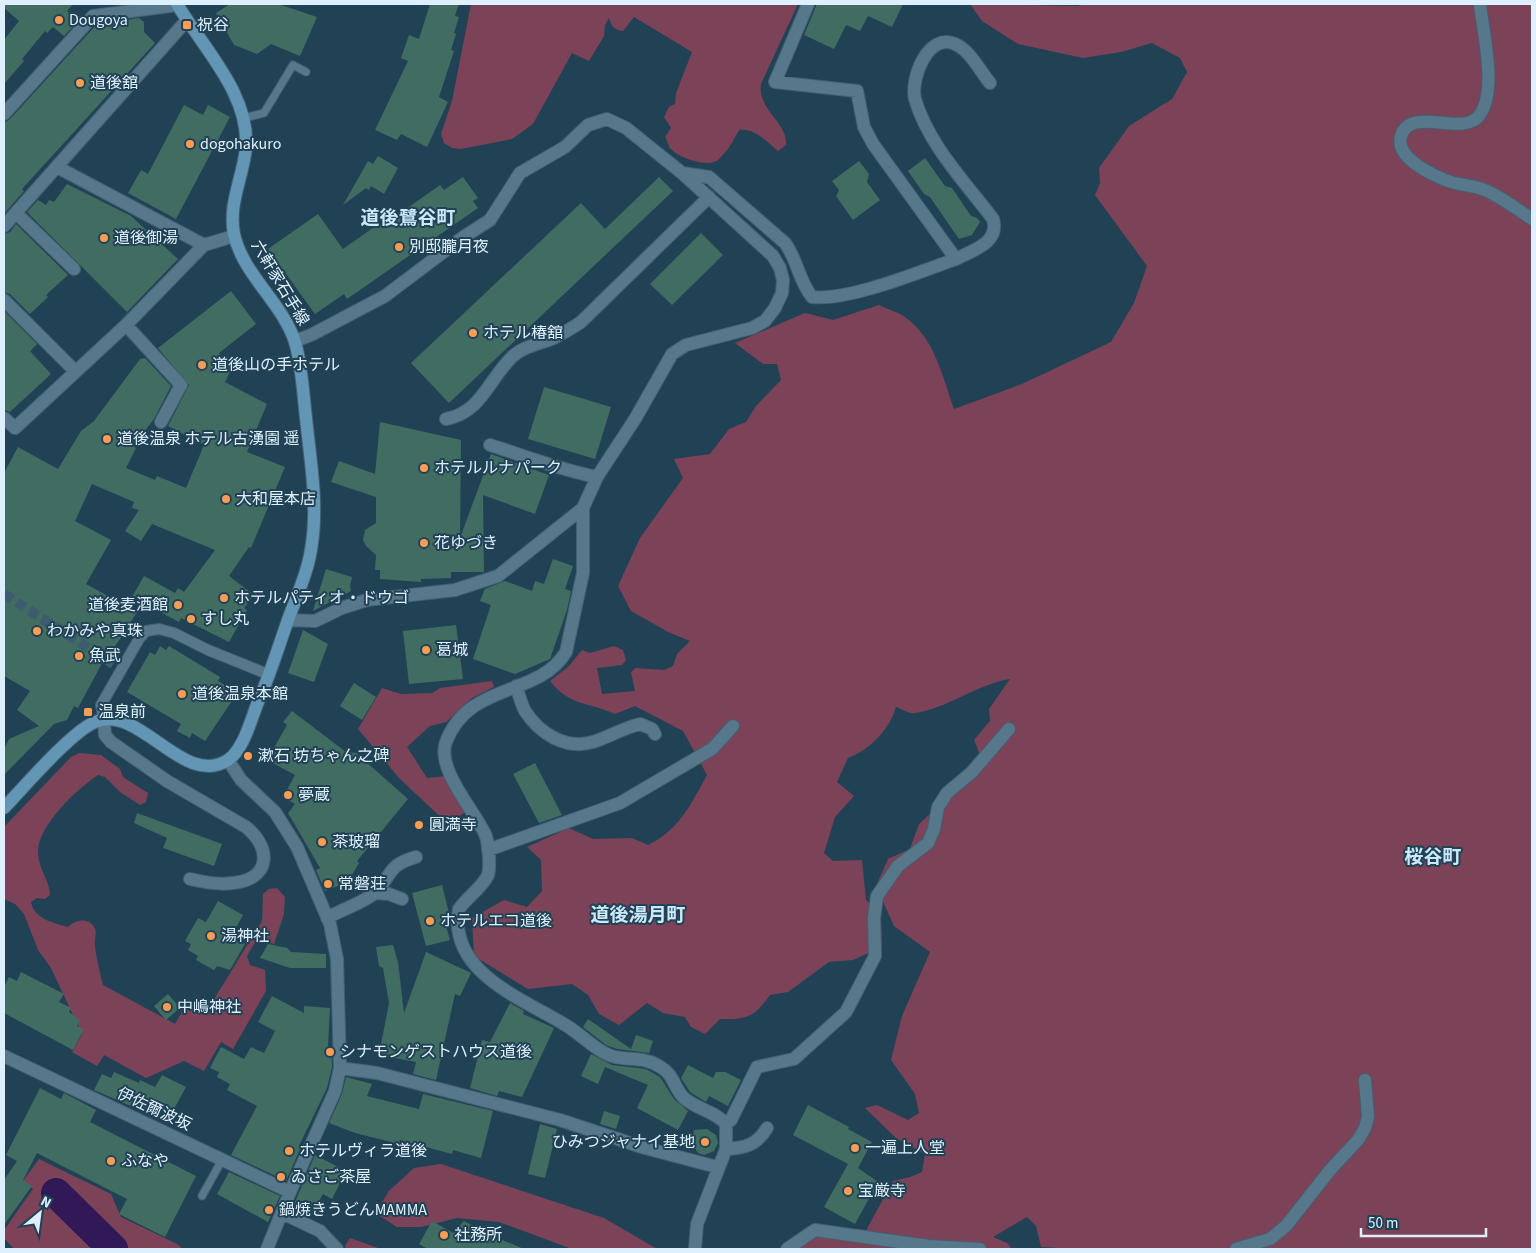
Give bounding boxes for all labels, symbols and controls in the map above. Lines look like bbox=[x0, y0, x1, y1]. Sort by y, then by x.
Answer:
place label: Dougoya bbox=[69, 9, 128, 31]
marker: Dougoya bbox=[53, 14, 65, 26]
place label: 祝谷 bbox=[197, 14, 229, 36]
marker: 祝谷 bbox=[181, 19, 193, 31]
place label: 道後舘 bbox=[90, 72, 138, 94]
marker: 道後舘 bbox=[74, 77, 86, 89]
place label: dogohakuro bbox=[200, 133, 281, 155]
marker: dogohakuro bbox=[184, 138, 196, 150]
district label: 道後鷺谷町 bbox=[360, 205, 456, 232]
place label: 道後御湯 bbox=[114, 227, 178, 249]
marker: 道後御湯 bbox=[98, 232, 110, 244]
street label: 六軒家石手線 bbox=[246, 236, 314, 330]
place label: 別邸朧月夜 bbox=[409, 236, 489, 258]
marker: 別邸朧月夜 bbox=[393, 241, 405, 253]
place label: ホテル椿舘 bbox=[483, 322, 563, 344]
marker: ホテル椿舘 bbox=[467, 327, 479, 339]
place label: 道後山の手ホテル bbox=[212, 354, 340, 376]
marker: 道後山の手ホテル bbox=[196, 359, 208, 371]
place label: 道後温泉 ホテル古湧園 遥 bbox=[117, 428, 299, 450]
marker: 道後温泉 ホテル古湧園 遥 bbox=[101, 433, 113, 445]
place label: ホテルルナパーク bbox=[434, 457, 562, 479]
marker: ホテルルナパーク bbox=[418, 462, 430, 474]
place label: 大和屋本店 bbox=[236, 488, 316, 510]
marker: 大和屋本店 bbox=[220, 493, 232, 505]
place label: 花ゆづき bbox=[434, 532, 498, 554]
marker: 花ゆづき bbox=[418, 537, 430, 549]
place label: ホテルパティオ・ドウゴ bbox=[234, 587, 409, 609]
marker: ホテルパティオ・ドウゴ bbox=[218, 592, 230, 604]
place label: 道後麦酒館 bbox=[88, 594, 168, 616]
marker: 道後麦酒館 bbox=[172, 599, 184, 611]
place label: すし丸 bbox=[201, 608, 249, 630]
marker: すし丸 bbox=[185, 613, 197, 625]
place label: わかみや真珠 bbox=[47, 620, 143, 642]
marker: わかみや真珠 bbox=[31, 625, 43, 637]
place label: 葛城 bbox=[436, 639, 468, 661]
marker: 葛城 bbox=[420, 644, 432, 656]
place label: 魚武 bbox=[89, 645, 121, 667]
marker: 魚武 bbox=[73, 650, 85, 662]
place label: 道後温泉本館 bbox=[192, 683, 288, 705]
marker: 道後温泉本館 bbox=[176, 688, 188, 700]
place label: 温泉前 bbox=[98, 701, 146, 723]
marker: 温泉前 bbox=[82, 706, 94, 718]
place label: 漱石 坊ちゃん之碑 bbox=[258, 745, 389, 767]
marker: 漱石 坊ちゃん之碑 bbox=[242, 750, 254, 762]
place label: 夢蔵 bbox=[298, 784, 330, 806]
marker: 夢蔵 bbox=[282, 789, 294, 801]
place label: 圓満寺 bbox=[429, 814, 477, 836]
marker: 圓満寺 bbox=[413, 819, 425, 831]
place label: 茶玻瑠 bbox=[332, 831, 380, 853]
marker: 茶玻瑠 bbox=[316, 836, 328, 848]
district label: 桜谷町 bbox=[1404, 844, 1462, 871]
place label: 常磐荘 bbox=[338, 873, 386, 895]
marker: 常磐荘 bbox=[322, 878, 334, 890]
district label: 道後湯月町 bbox=[590, 902, 686, 929]
place label: ホテルエコ道後 bbox=[440, 910, 552, 932]
marker: ホテルエコ道後 bbox=[424, 915, 436, 927]
place label: 湯神社 bbox=[221, 925, 269, 947]
marker: 湯神社 bbox=[205, 930, 217, 942]
place label: 中嶋神社 bbox=[177, 996, 241, 1018]
marker: 中嶋神社 bbox=[161, 1001, 173, 1013]
place label: シナモンゲストハウス道後 bbox=[340, 1041, 532, 1063]
marker: シナモンゲストハウス道後 bbox=[324, 1046, 336, 1058]
street label: 伊佐爾波坂 bbox=[113, 1082, 195, 1136]
place label: ひみつジャナイ基地 bbox=[552, 1131, 695, 1153]
marker: ひみつジャナイ基地 bbox=[699, 1136, 711, 1148]
place label: 一遍上人堂 bbox=[865, 1137, 945, 1159]
place label: ホテルヴィラ道後 bbox=[299, 1140, 427, 1162]
marker: 一遍上人堂 bbox=[849, 1142, 861, 1154]
marker: ホテルヴィラ道後 bbox=[283, 1145, 295, 1157]
place label: ふなや bbox=[121, 1150, 169, 1172]
marker: ふなや bbox=[105, 1155, 117, 1167]
place label: ゐさご茶屋 bbox=[291, 1166, 371, 1188]
marker: ゐさご茶屋 bbox=[275, 1171, 287, 1183]
place label: 宝厳寺 bbox=[858, 1180, 906, 1202]
marker: 宝厳寺 bbox=[842, 1185, 854, 1197]
north arrow bbox=[15, 1188, 65, 1238]
text: N bbox=[37, 1192, 55, 1214]
place label: 鍋焼きうどんMAMMA bbox=[279, 1199, 427, 1221]
marker: 鍋焼きうどんMAMMA bbox=[263, 1204, 275, 1216]
scale bar bbox=[1361, 1206, 1486, 1238]
text: 50 m bbox=[1368, 1213, 1398, 1234]
place label: 社務所 bbox=[454, 1224, 502, 1246]
marker: 社務所 bbox=[438, 1229, 450, 1241]

